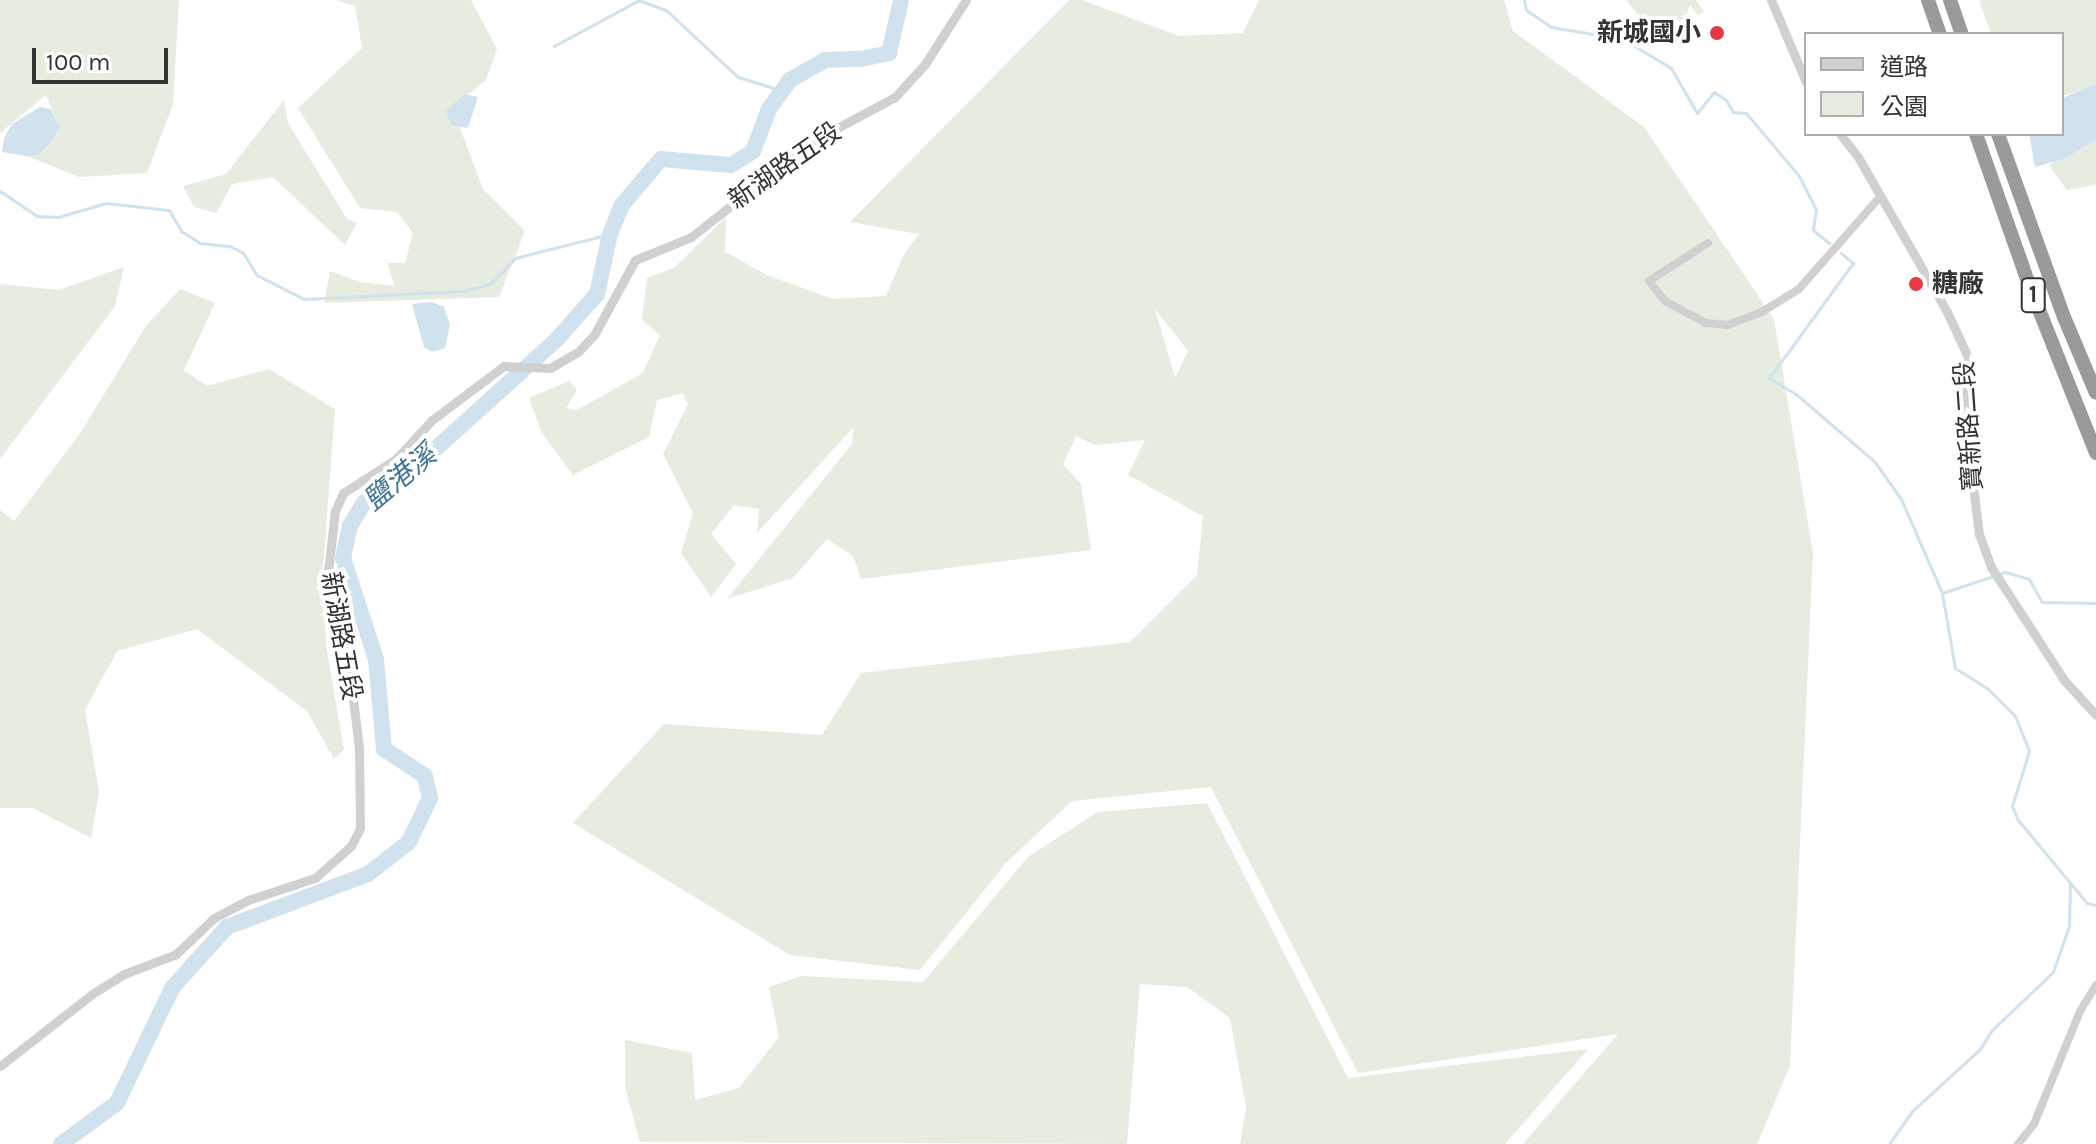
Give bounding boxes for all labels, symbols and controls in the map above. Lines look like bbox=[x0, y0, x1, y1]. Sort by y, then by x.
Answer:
place label: 新城國小 bbox=[1597, 17, 1701, 49]
marker: 新城國小 bbox=[1708, 24, 1726, 42]
scale bar bbox=[36, 32, 172, 82]
legend bbox=[1804, 32, 2064, 136]
text: 100 m bbox=[46, 48, 111, 76]
text: 道路 bbox=[1880, 53, 1928, 81]
text: 公園 bbox=[1880, 93, 1928, 121]
street label: 新湖路五段 bbox=[723, 116, 847, 216]
place label: 糖廠 bbox=[1932, 268, 1984, 300]
marker: 糖廠 bbox=[1907, 275, 1925, 293]
road number: 1 bbox=[2019, 275, 2047, 315]
street label: 寶新路二段 bbox=[1949, 360, 1989, 492]
water label: 鹽港溪 bbox=[357, 438, 443, 518]
street label: 新湖路五段 bbox=[314, 569, 368, 703]

